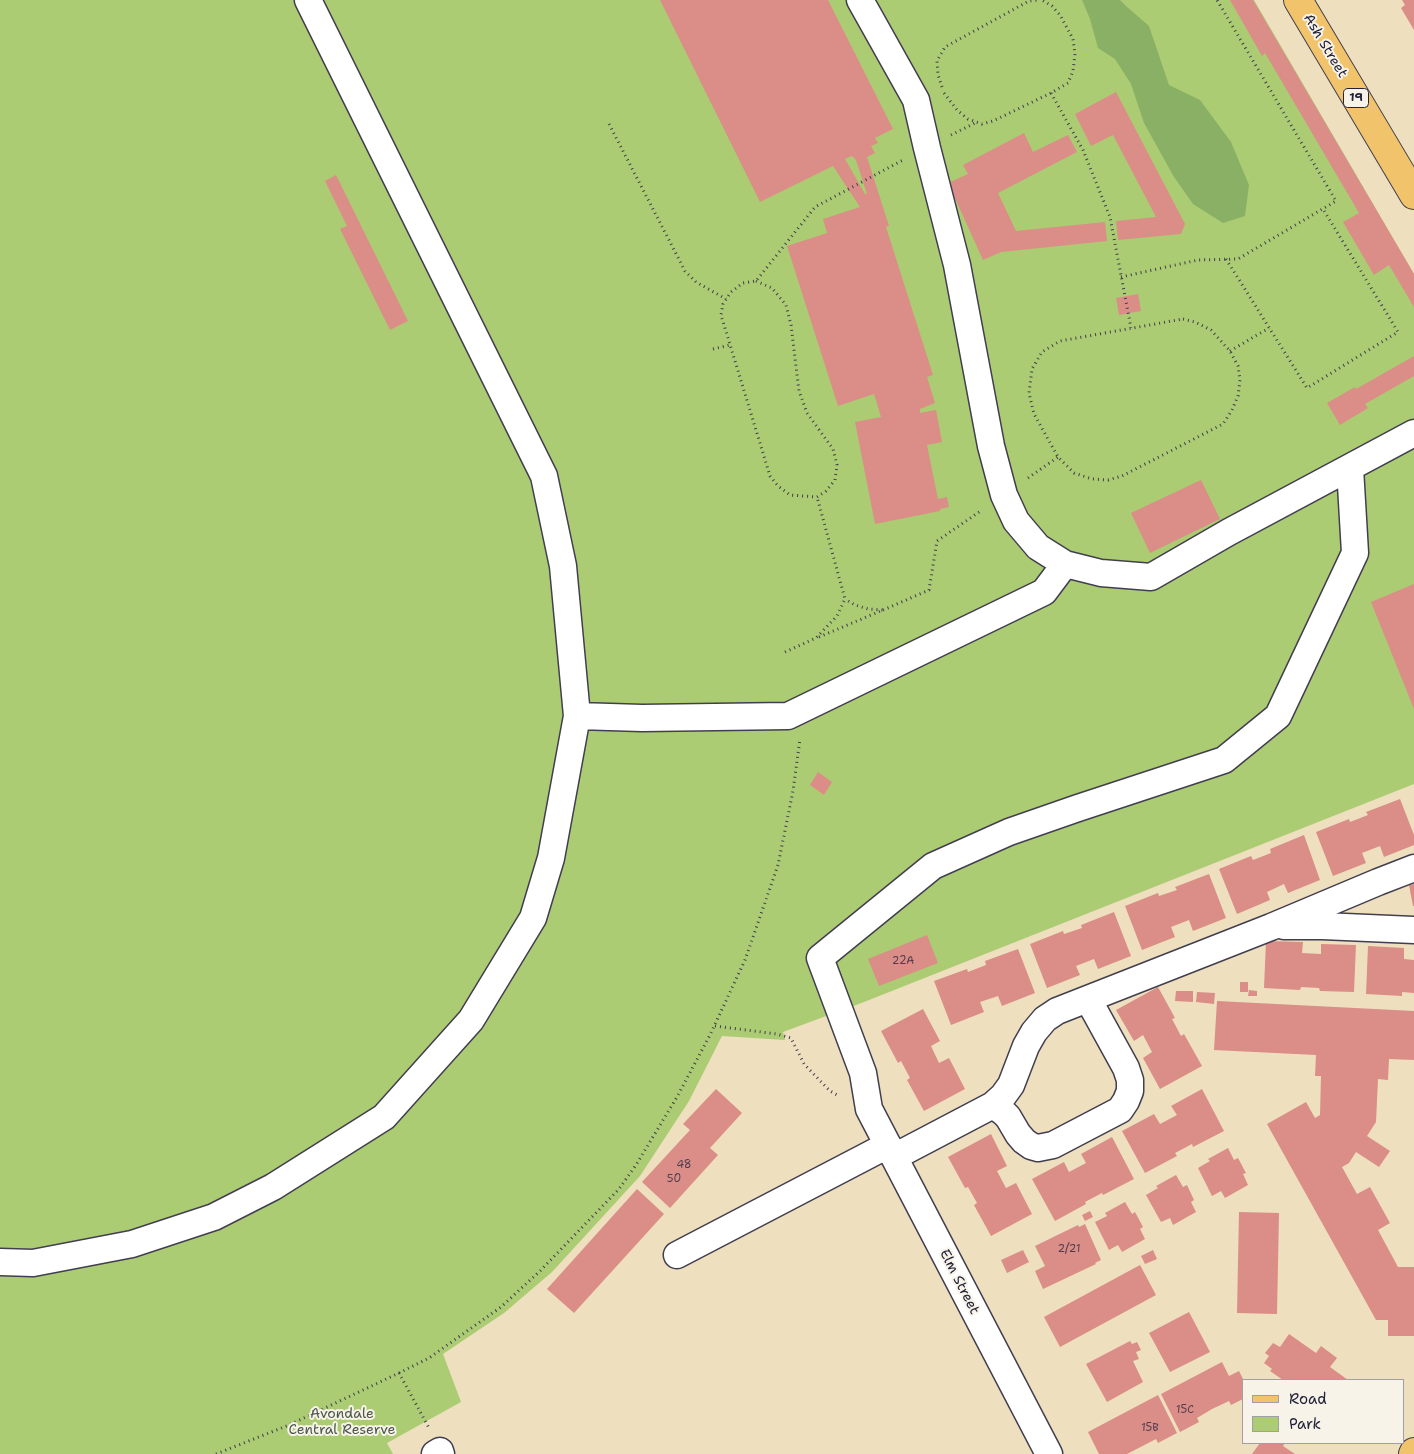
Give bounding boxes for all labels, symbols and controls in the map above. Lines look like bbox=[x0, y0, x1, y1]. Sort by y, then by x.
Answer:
street label: Ash Street bbox=[1299, 11, 1351, 81]
road number: 19 bbox=[1344, 89, 1368, 108]
house number: 22A bbox=[892, 954, 914, 968]
house number: 48 bbox=[676, 1158, 692, 1172]
house number: 50 bbox=[667, 1172, 681, 1186]
house number: 2/21 bbox=[1058, 1242, 1080, 1256]
street label: Elm Street bbox=[935, 1247, 983, 1317]
legend bbox=[1242, 1379, 1404, 1444]
text: Road bbox=[1289, 1389, 1327, 1409]
house number: 15C bbox=[1176, 1403, 1194, 1417]
park label: Avondale Central Reserve bbox=[288, 1406, 396, 1438]
text: Park bbox=[1289, 1414, 1321, 1434]
house number: 15B bbox=[1141, 1421, 1159, 1435]

